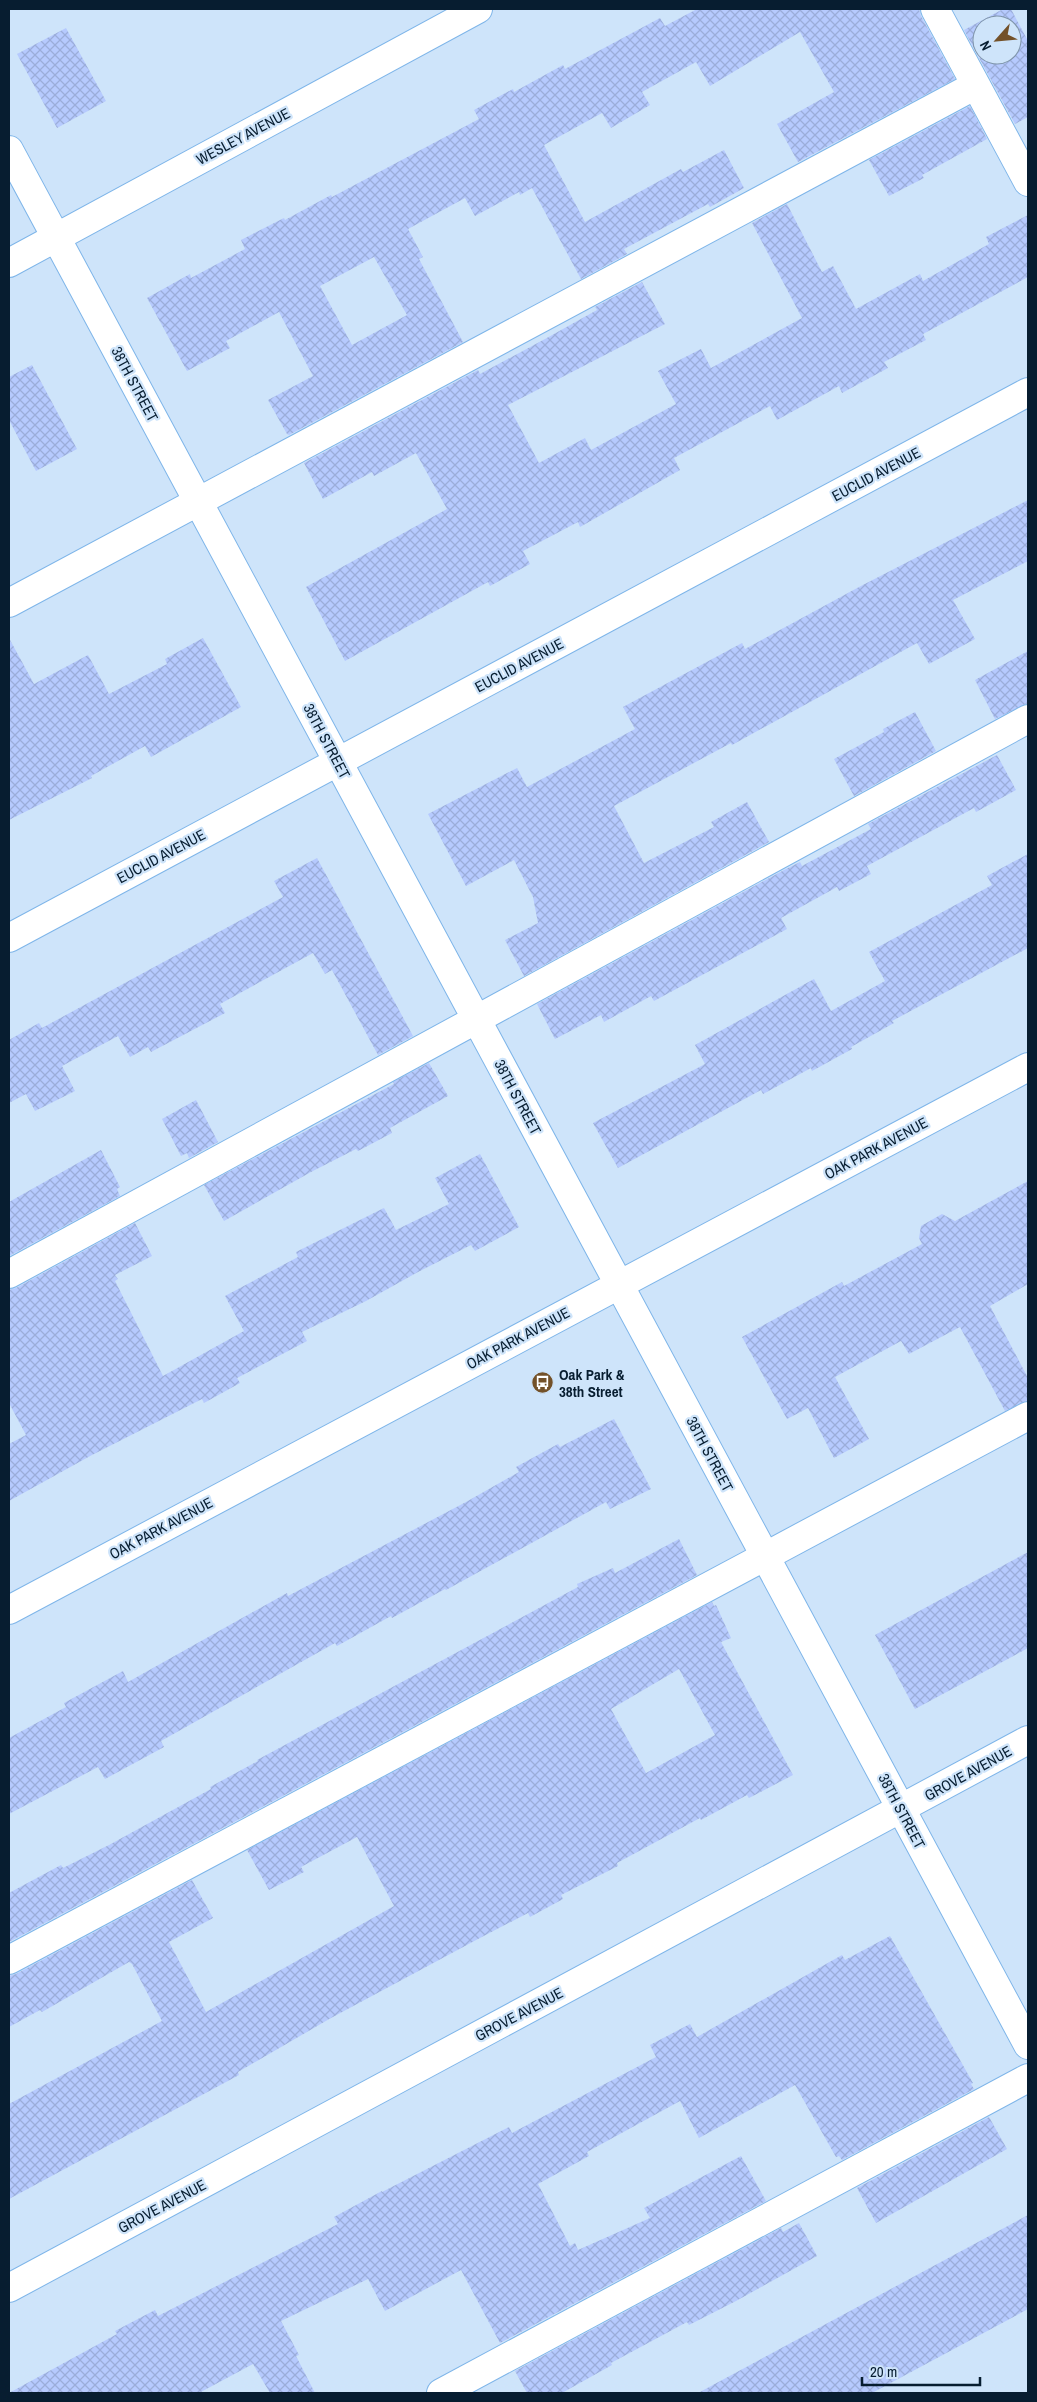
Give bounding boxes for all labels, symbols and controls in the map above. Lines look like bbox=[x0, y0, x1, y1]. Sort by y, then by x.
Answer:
north arrow bbox=[972, 15, 1022, 65]
text: N bbox=[976, 38, 995, 54]
street label: WESLEY AVENUE bbox=[192, 102, 294, 170]
street label: 38TH STREET bbox=[106, 343, 164, 426]
street label: EUCLID AVENUE bbox=[828, 442, 924, 506]
street label: EUCLID AVENUE bbox=[471, 633, 567, 697]
street label: 38TH STREET bbox=[298, 700, 356, 783]
street label: EUCLID AVENUE bbox=[113, 824, 209, 888]
street label: 38TH STREET bbox=[489, 1056, 547, 1139]
street label: OAK PARK AVENUE bbox=[821, 1112, 931, 1184]
street label: OAK PARK AVENUE bbox=[463, 1302, 573, 1374]
place label: Oak Park & 38th Street bbox=[559, 1364, 625, 1402]
bus stop icon: Oak Park & 38th Street bbox=[531, 1371, 555, 1395]
street label: 38TH STREET bbox=[681, 1413, 739, 1496]
street label: OAK PARK AVENUE bbox=[106, 1492, 216, 1564]
street label: GROVE AVENUE bbox=[921, 1740, 1015, 1806]
street label: 38TH STREET bbox=[873, 1770, 931, 1853]
street label: GROVE AVENUE bbox=[471, 1982, 567, 2046]
street label: GROVE AVENUE bbox=[114, 2174, 210, 2238]
scale bar bbox=[862, 2354, 980, 2386]
text: 20 m bbox=[870, 2361, 897, 2382]

